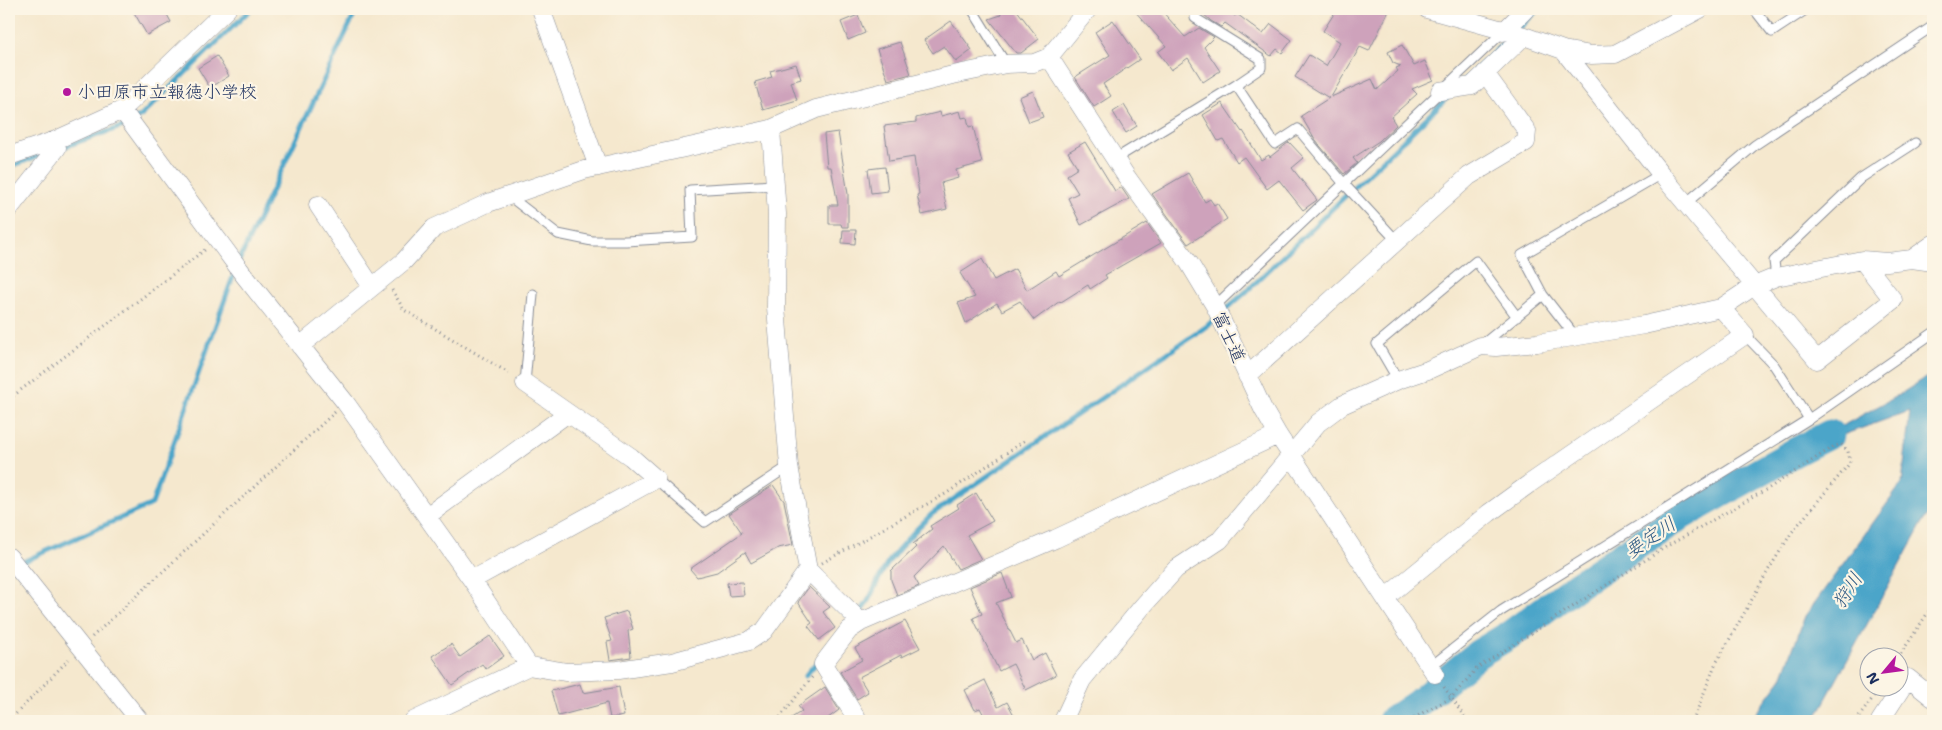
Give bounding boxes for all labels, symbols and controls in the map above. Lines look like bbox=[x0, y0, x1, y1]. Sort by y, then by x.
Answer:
place label: 小田原市立報徳小学校 bbox=[77, 80, 257, 104]
marker: 小田原市立報徳小学校 bbox=[61, 86, 73, 98]
street label: 富士道 bbox=[1207, 307, 1251, 367]
water label: 要定川 bbox=[1620, 511, 1681, 564]
water label: 狩川 bbox=[1827, 568, 1868, 613]
north arrow bbox=[1860, 648, 1910, 698]
text: N bbox=[1862, 669, 1883, 688]

